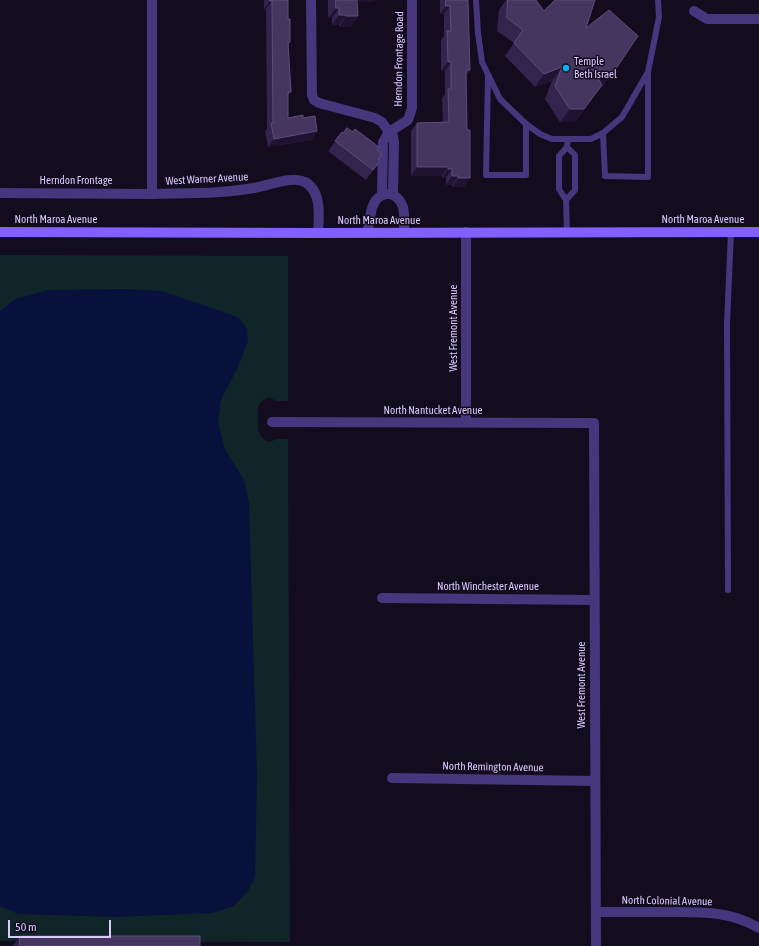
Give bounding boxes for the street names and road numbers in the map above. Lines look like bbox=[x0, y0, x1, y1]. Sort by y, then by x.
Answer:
street label: Herndon Frontage Road bbox=[392, 11, 406, 107]
street label: West Warner Avenue bbox=[165, 170, 249, 188]
street label: Herndon Frontage bbox=[40, 174, 112, 188]
street label: North Maroa Avenue bbox=[15, 213, 97, 227]
street label: North Maroa Avenue bbox=[662, 213, 744, 227]
street label: North Maroa Avenue bbox=[338, 214, 420, 228]
street label: West Fremont Avenue bbox=[447, 284, 461, 372]
street label: North Nantucket Avenue bbox=[383, 404, 483, 418]
street label: North Winchester Avenue bbox=[437, 580, 539, 594]
street label: West Fremont Avenue bbox=[575, 641, 589, 729]
street label: North Remington Avenue bbox=[442, 760, 544, 774]
street label: North Colonial Avenue bbox=[622, 894, 712, 908]

